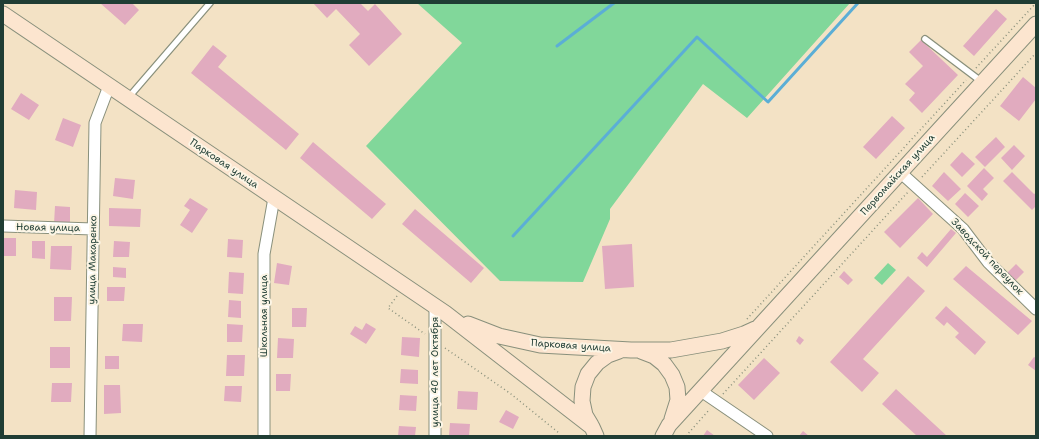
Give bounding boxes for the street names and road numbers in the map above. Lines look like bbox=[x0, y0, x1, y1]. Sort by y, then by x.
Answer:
street label: Первомайская улица bbox=[858, 132, 938, 218]
street label: Парковая улица bbox=[187, 137, 261, 191]
street label: улица Макаренко bbox=[86, 215, 100, 305]
street label: Заводской переулок bbox=[948, 216, 1026, 298]
street label: Новая улица bbox=[16, 221, 80, 235]
street label: Школьная улица bbox=[258, 275, 270, 357]
street label: улица 40 лет Октября bbox=[429, 317, 441, 427]
street label: Парковая улица bbox=[531, 337, 611, 355]

